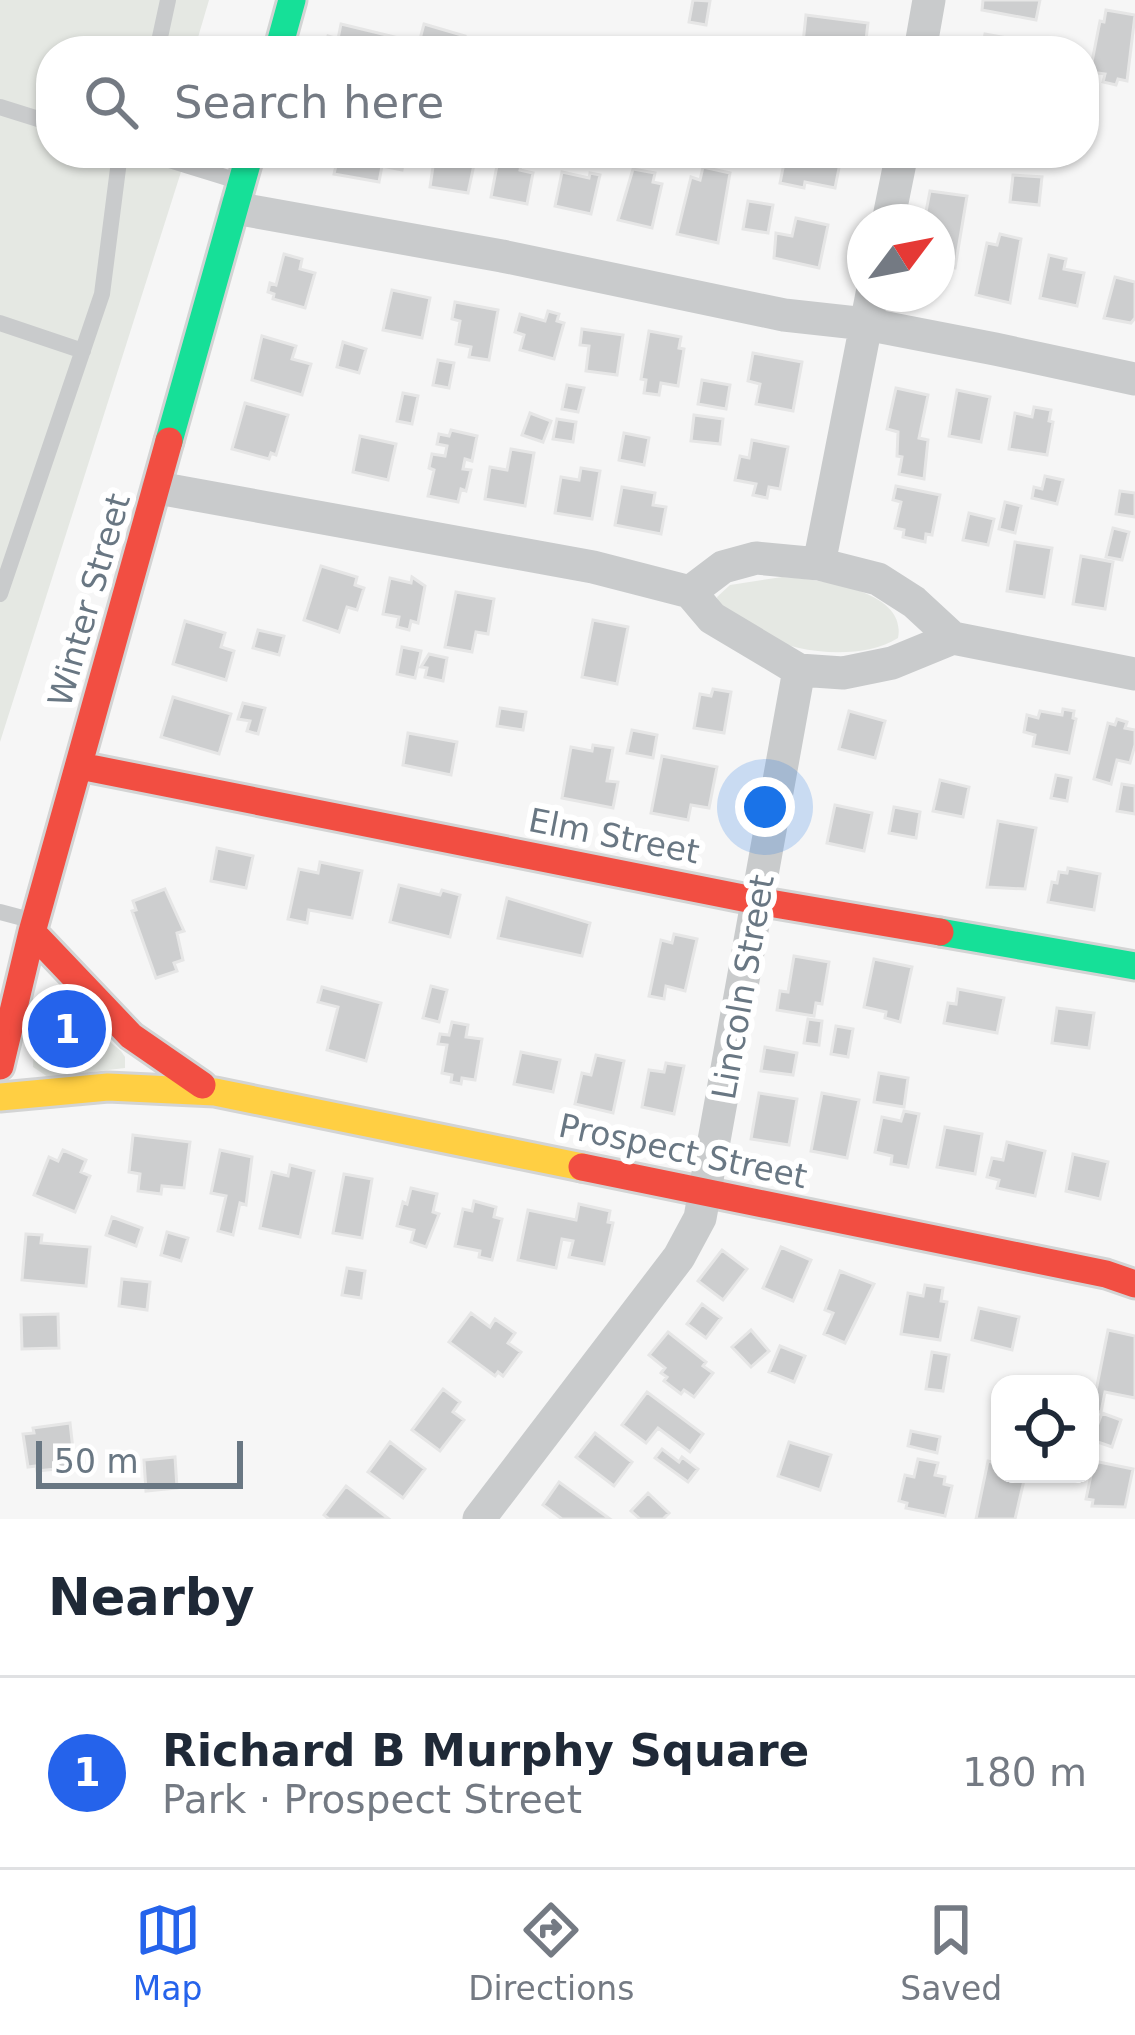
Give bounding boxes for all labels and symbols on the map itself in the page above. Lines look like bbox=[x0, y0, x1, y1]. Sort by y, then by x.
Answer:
north arrow bbox=[847, 204, 955, 312]
street label: Winter Street bbox=[40, 489, 138, 711]
your location bbox=[735, 777, 795, 837]
street label: Elm Street bbox=[525, 800, 703, 872]
street label: Lincoln Street bbox=[704, 871, 782, 1102]
pin: 1 bbox=[28, 984, 106, 1074]
street label: Prospect Street bbox=[555, 1106, 811, 1196]
scale bar bbox=[36, 1435, 243, 1488]

